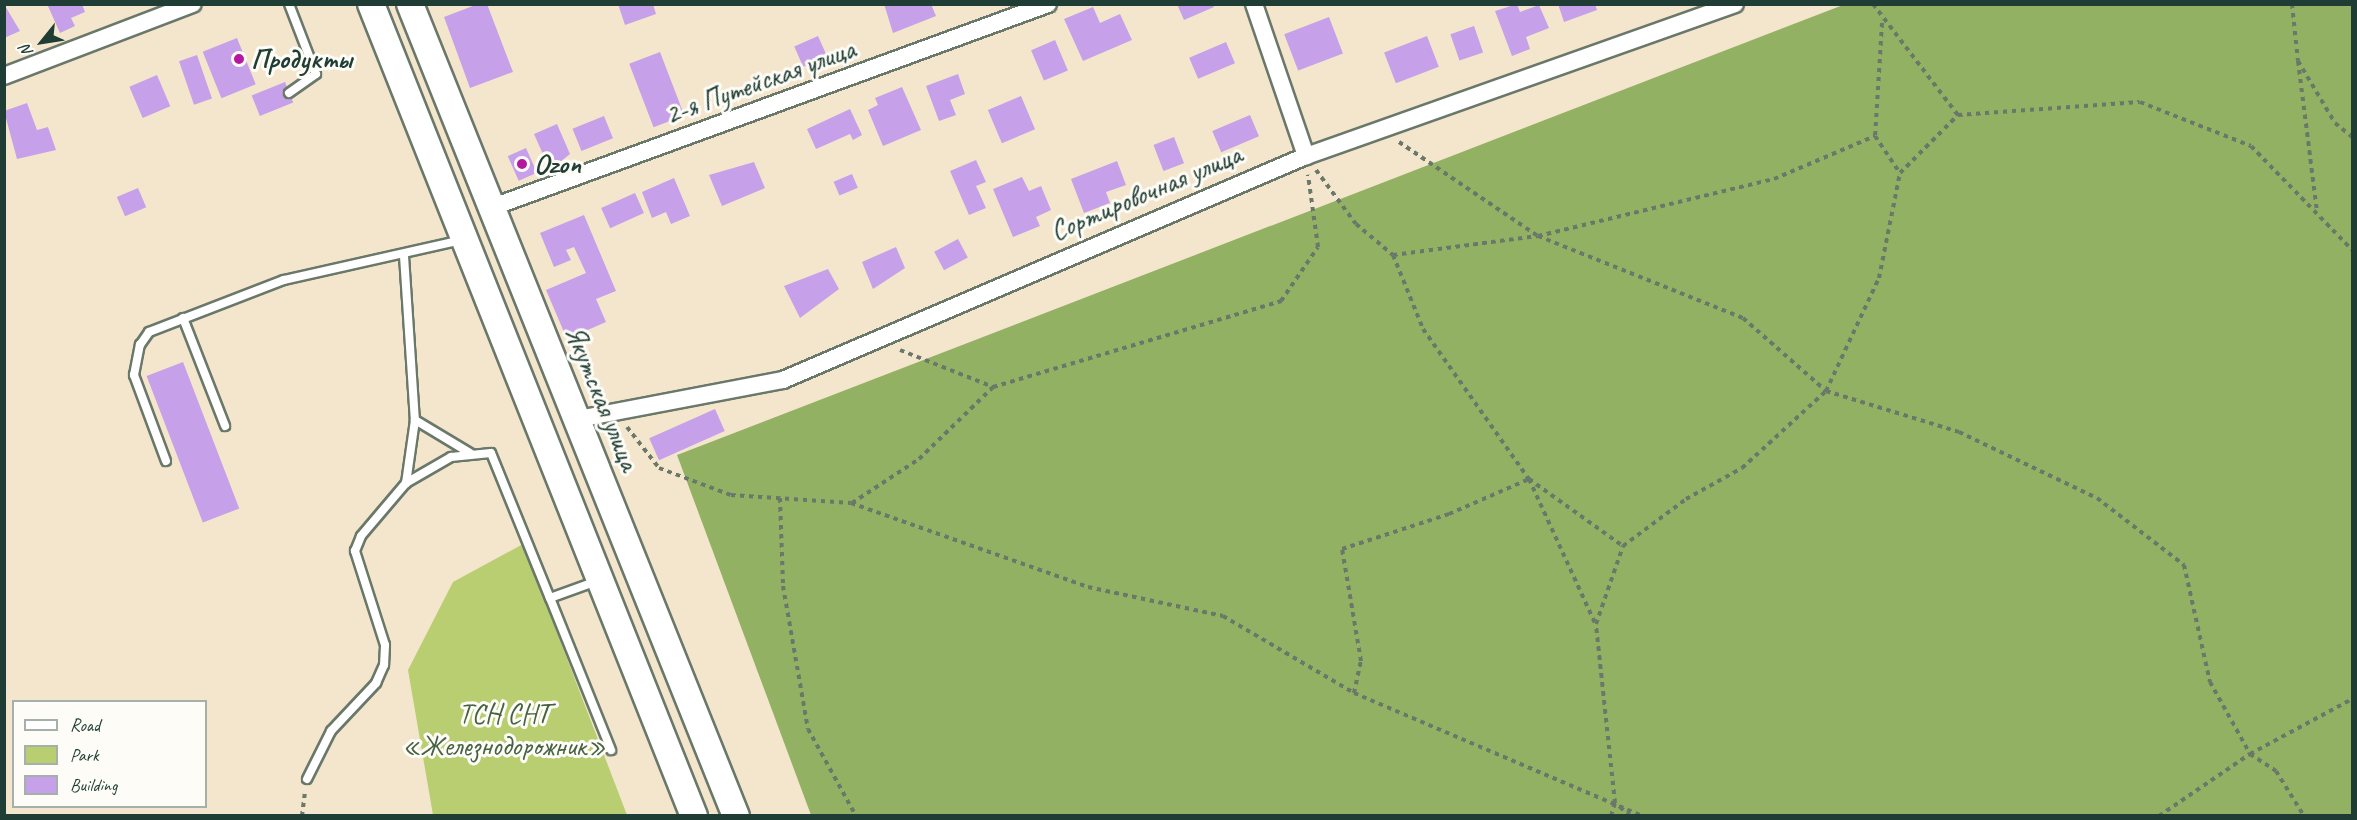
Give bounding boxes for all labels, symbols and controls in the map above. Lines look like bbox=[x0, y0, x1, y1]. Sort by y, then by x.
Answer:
north arrow bbox=[12, 12, 72, 72]
street label: 2-я Путейская улица bbox=[659, 32, 861, 132]
text: N bbox=[15, 42, 38, 60]
place label: Продукты bbox=[251, 42, 352, 76]
marker: Продукты bbox=[232, 52, 246, 66]
street label: Сортировочная улица bbox=[1045, 138, 1247, 248]
place label: Ozon bbox=[534, 147, 581, 181]
marker: Ozon bbox=[515, 157, 529, 171]
street label: Якутская улица bbox=[557, 320, 647, 476]
park label: ТСН СНТ «Железнодорожник» bbox=[402, 697, 606, 763]
legend bbox=[12, 700, 207, 808]
text: Road bbox=[70, 714, 100, 736]
text: Park bbox=[70, 744, 99, 766]
text: Building bbox=[70, 774, 117, 796]

